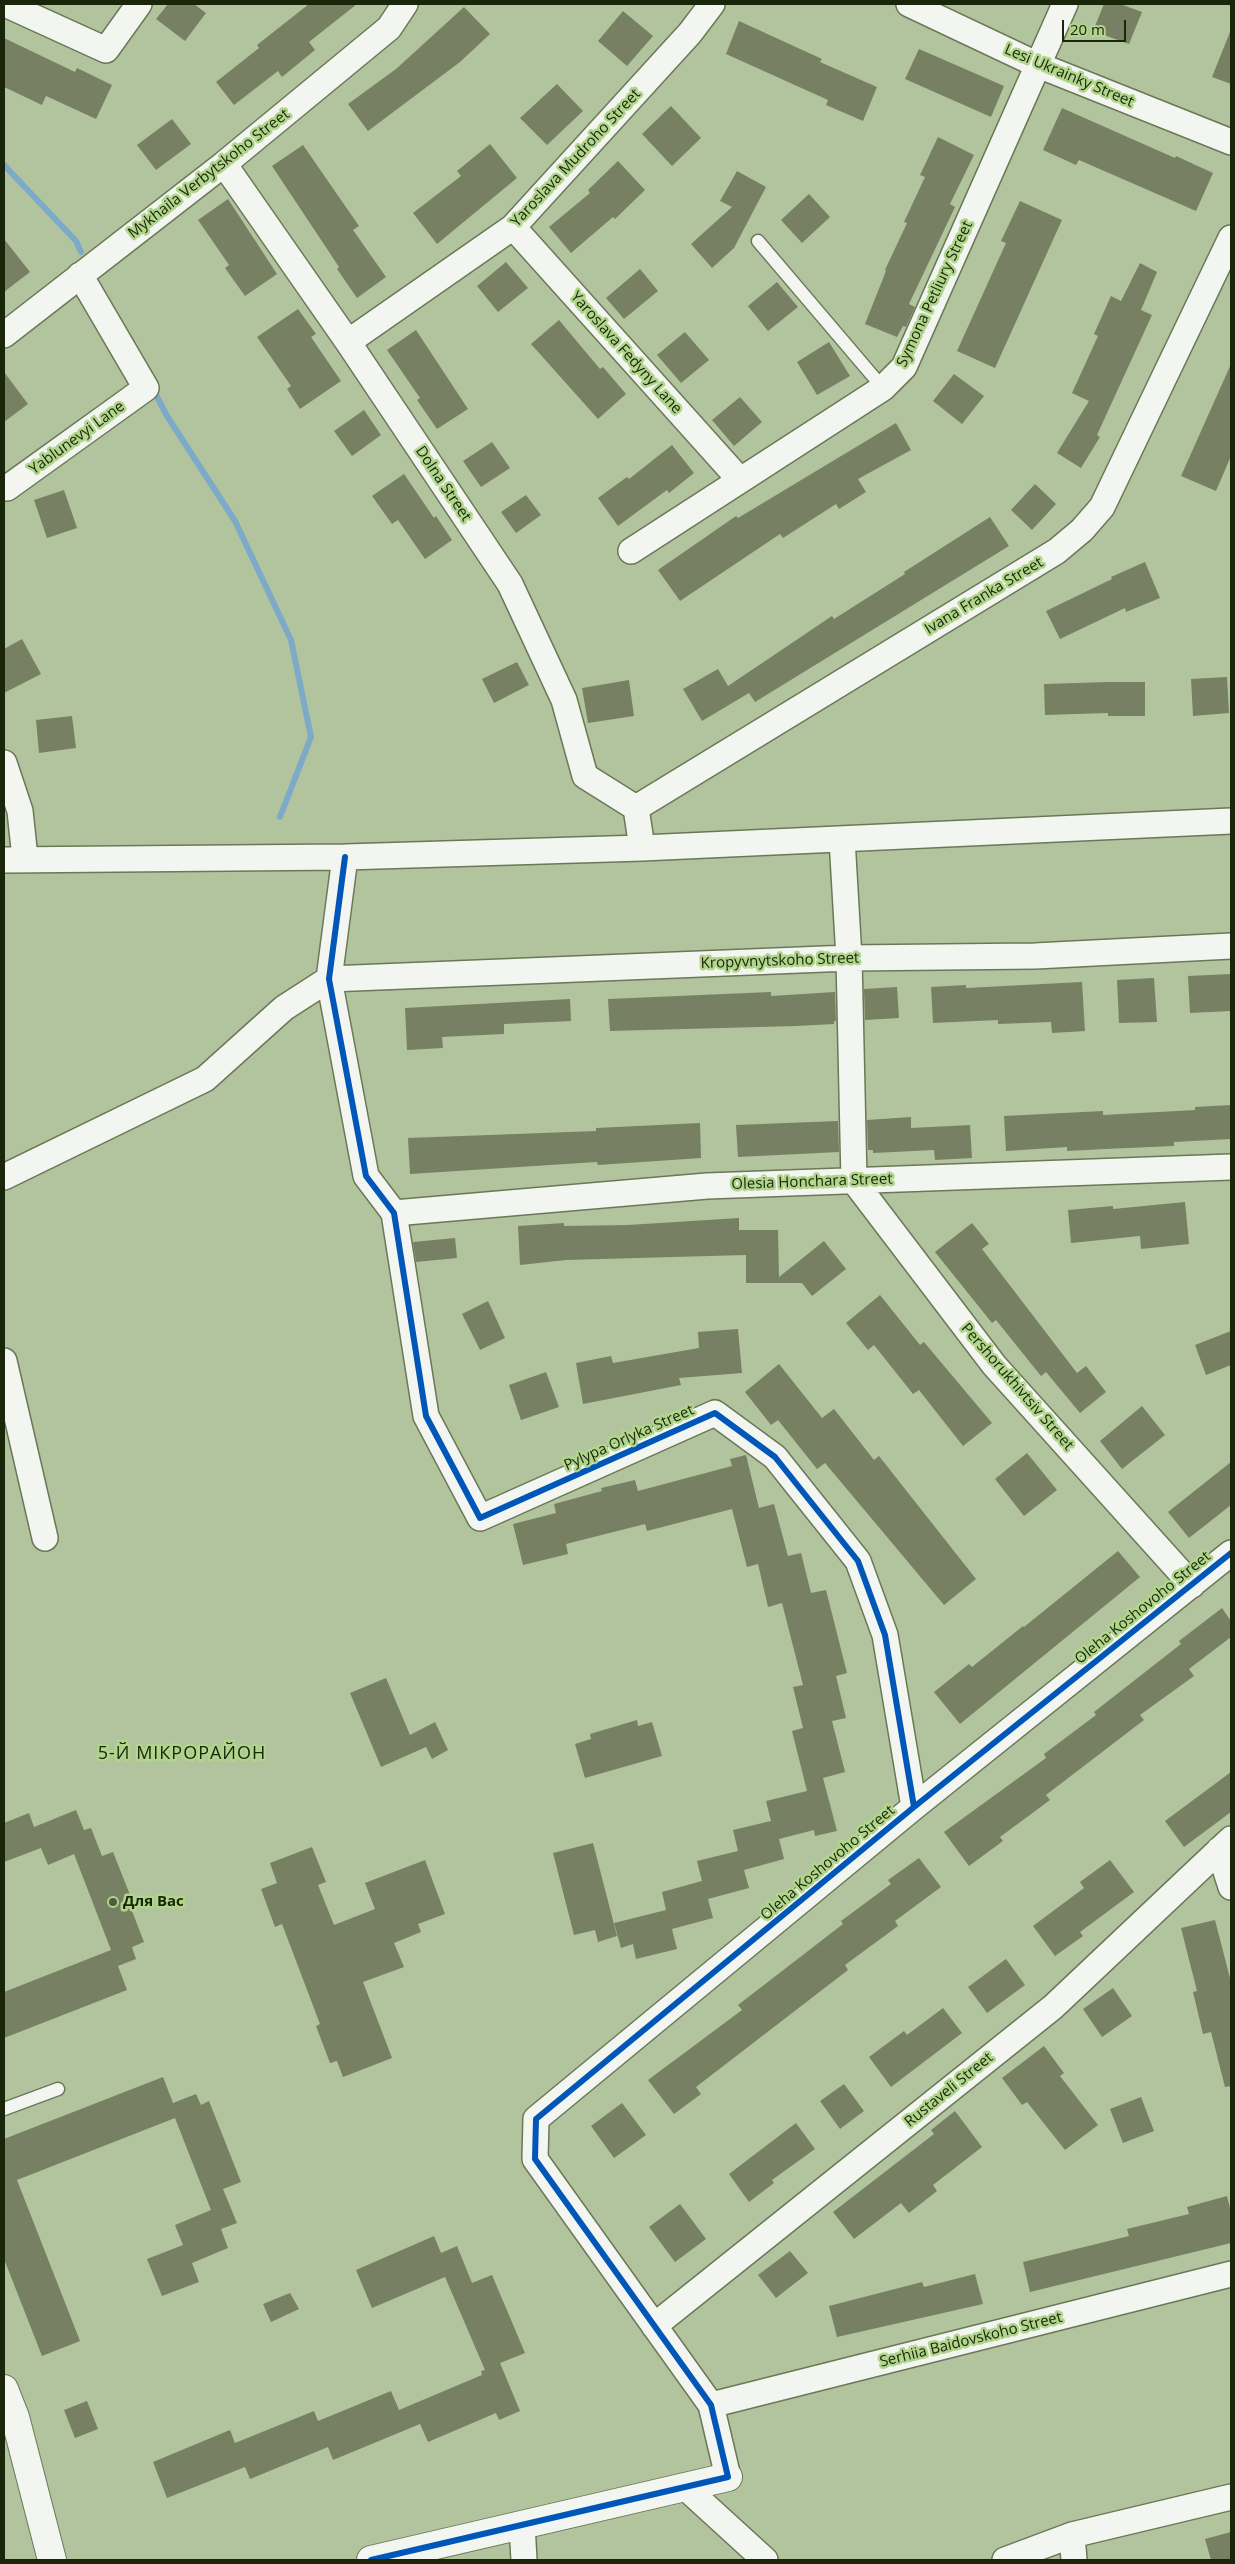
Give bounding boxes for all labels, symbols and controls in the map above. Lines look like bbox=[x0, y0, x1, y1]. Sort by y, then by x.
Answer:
scale bar bbox=[1065, 10, 1129, 42]
text: 20 m bbox=[1070, 19, 1105, 39]
street label: Lesi Ukrainky Street bbox=[1002, 41, 1136, 111]
street label: Yaroslava Mudroho Street bbox=[507, 85, 645, 231]
street label: Mykhaila Verbytskoho Street bbox=[125, 105, 293, 243]
street label: Symona Petliury Street bbox=[893, 218, 977, 370]
street label: Yaroslava Fedyny Lane bbox=[566, 288, 686, 418]
street label: Yablunevyi Lane bbox=[26, 398, 128, 478]
street label: Dolna Street bbox=[411, 443, 475, 525]
street label: Ivana Franka Street bbox=[922, 554, 1046, 638]
street label: Kropyvnytskoho Street bbox=[700, 949, 860, 973]
street label: Olesia Honchara Street bbox=[731, 1170, 893, 1194]
street label: Pershorukhivtsiv Street bbox=[957, 1320, 1077, 1454]
street label: Pylypa Orlyka Street bbox=[561, 1401, 697, 1475]
street label: Oleha Koshovoho Street bbox=[1072, 1548, 1214, 1668]
district label: 5-Й МІКРОРАЙОН bbox=[96, 1743, 268, 1765]
street label: Oleha Koshovoho Street bbox=[757, 1802, 899, 1924]
place label: Для Вас bbox=[123, 1893, 184, 1911]
marker: Для Вас bbox=[107, 1896, 119, 1908]
street label: Rustaveli Street bbox=[901, 2049, 997, 2131]
street label: Serhiia Baidovskoho Street bbox=[878, 2309, 1064, 2371]

